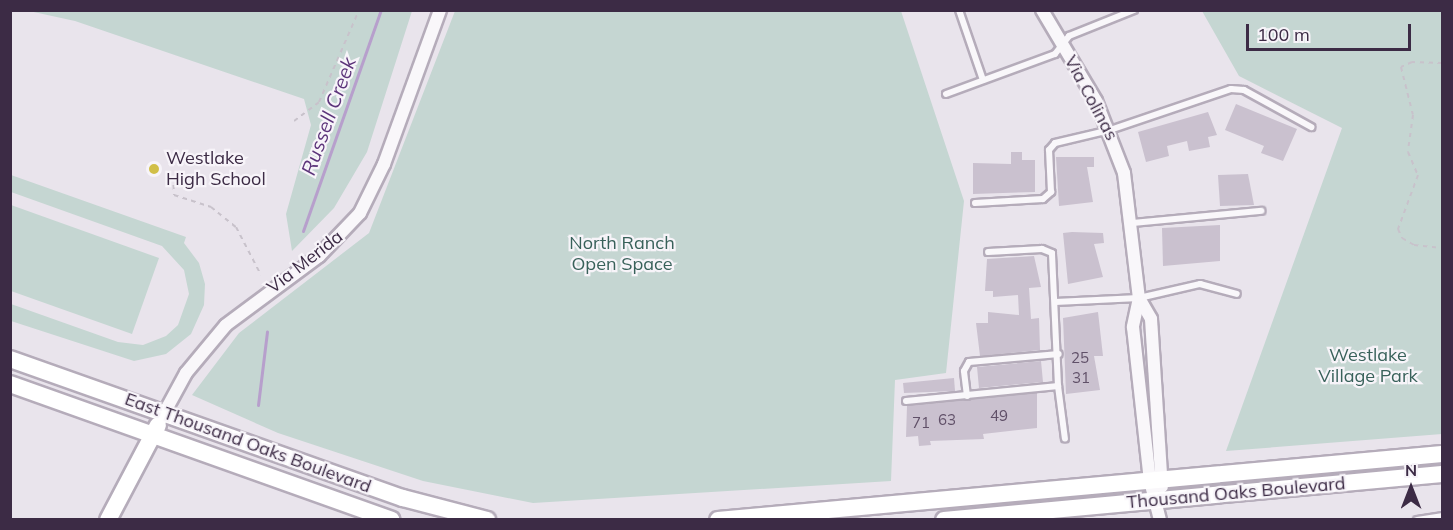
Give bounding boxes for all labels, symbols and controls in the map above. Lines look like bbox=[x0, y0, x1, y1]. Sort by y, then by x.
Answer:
scale bar bbox=[1249, 12, 1414, 50]
text: 100 m bbox=[1257, 23, 1310, 46]
street label: Via Colinas bbox=[1060, 52, 1122, 144]
water label: Russell Creek bbox=[296, 54, 360, 178]
place label: Westlake High School bbox=[166, 148, 266, 190]
marker: Westlake High School bbox=[147, 162, 161, 176]
street label: Via Merida bbox=[263, 226, 347, 298]
park label: North Ranch Open Space bbox=[569, 233, 675, 276]
park label: Westlake Village Park bbox=[1318, 345, 1418, 388]
house number: 25 bbox=[1071, 349, 1089, 367]
house number: 31 bbox=[1072, 369, 1090, 387]
street label: East Thousand Oaks Boulevard bbox=[122, 388, 374, 498]
house number: 49 bbox=[990, 407, 1008, 425]
house number: 63 bbox=[938, 411, 956, 429]
house number: 71 bbox=[912, 414, 930, 432]
north arrow bbox=[1381, 458, 1441, 518]
text: N bbox=[1405, 460, 1417, 480]
street label: Thousand Oaks Boulevard bbox=[1126, 473, 1346, 513]

